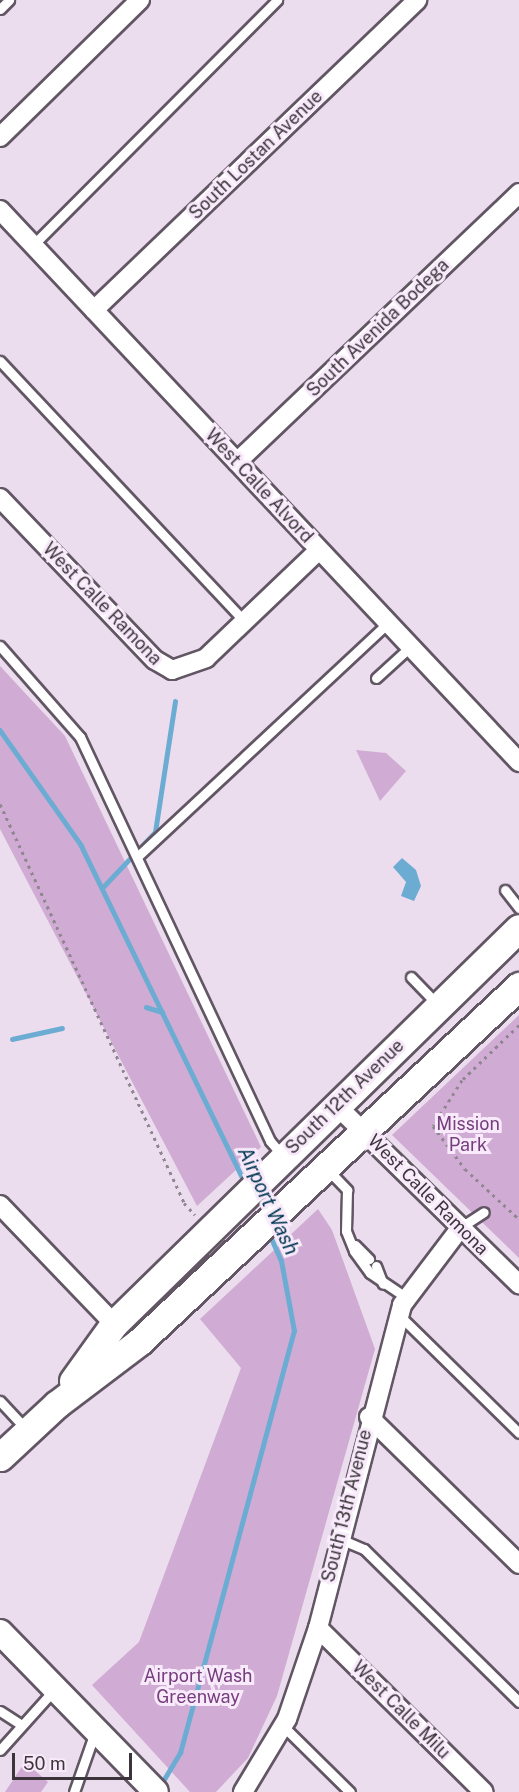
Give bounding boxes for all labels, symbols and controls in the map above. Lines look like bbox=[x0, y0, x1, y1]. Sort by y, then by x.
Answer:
street label: South Lostan Avenue bbox=[185, 86, 327, 224]
street label: South Avenida Bodega bbox=[302, 255, 454, 401]
street label: West Calle Alvord bbox=[201, 424, 317, 548]
street label: West Calle Ramona bbox=[38, 538, 166, 670]
street label: South 12th Avenue bbox=[281, 1035, 409, 1159]
park label: Mission Park bbox=[436, 1114, 500, 1156]
street label: West Calle Ramona bbox=[363, 1130, 493, 1260]
water label: Airport Wash bbox=[232, 1143, 304, 1259]
street label: South 13th Avenue bbox=[318, 1427, 376, 1585]
street label: West Calle Milu bbox=[347, 1656, 455, 1764]
park label: Airport Wash Greenway bbox=[143, 1666, 253, 1708]
scale bar bbox=[15, 1741, 135, 1779]
text: 50 m bbox=[23, 1753, 66, 1774]

